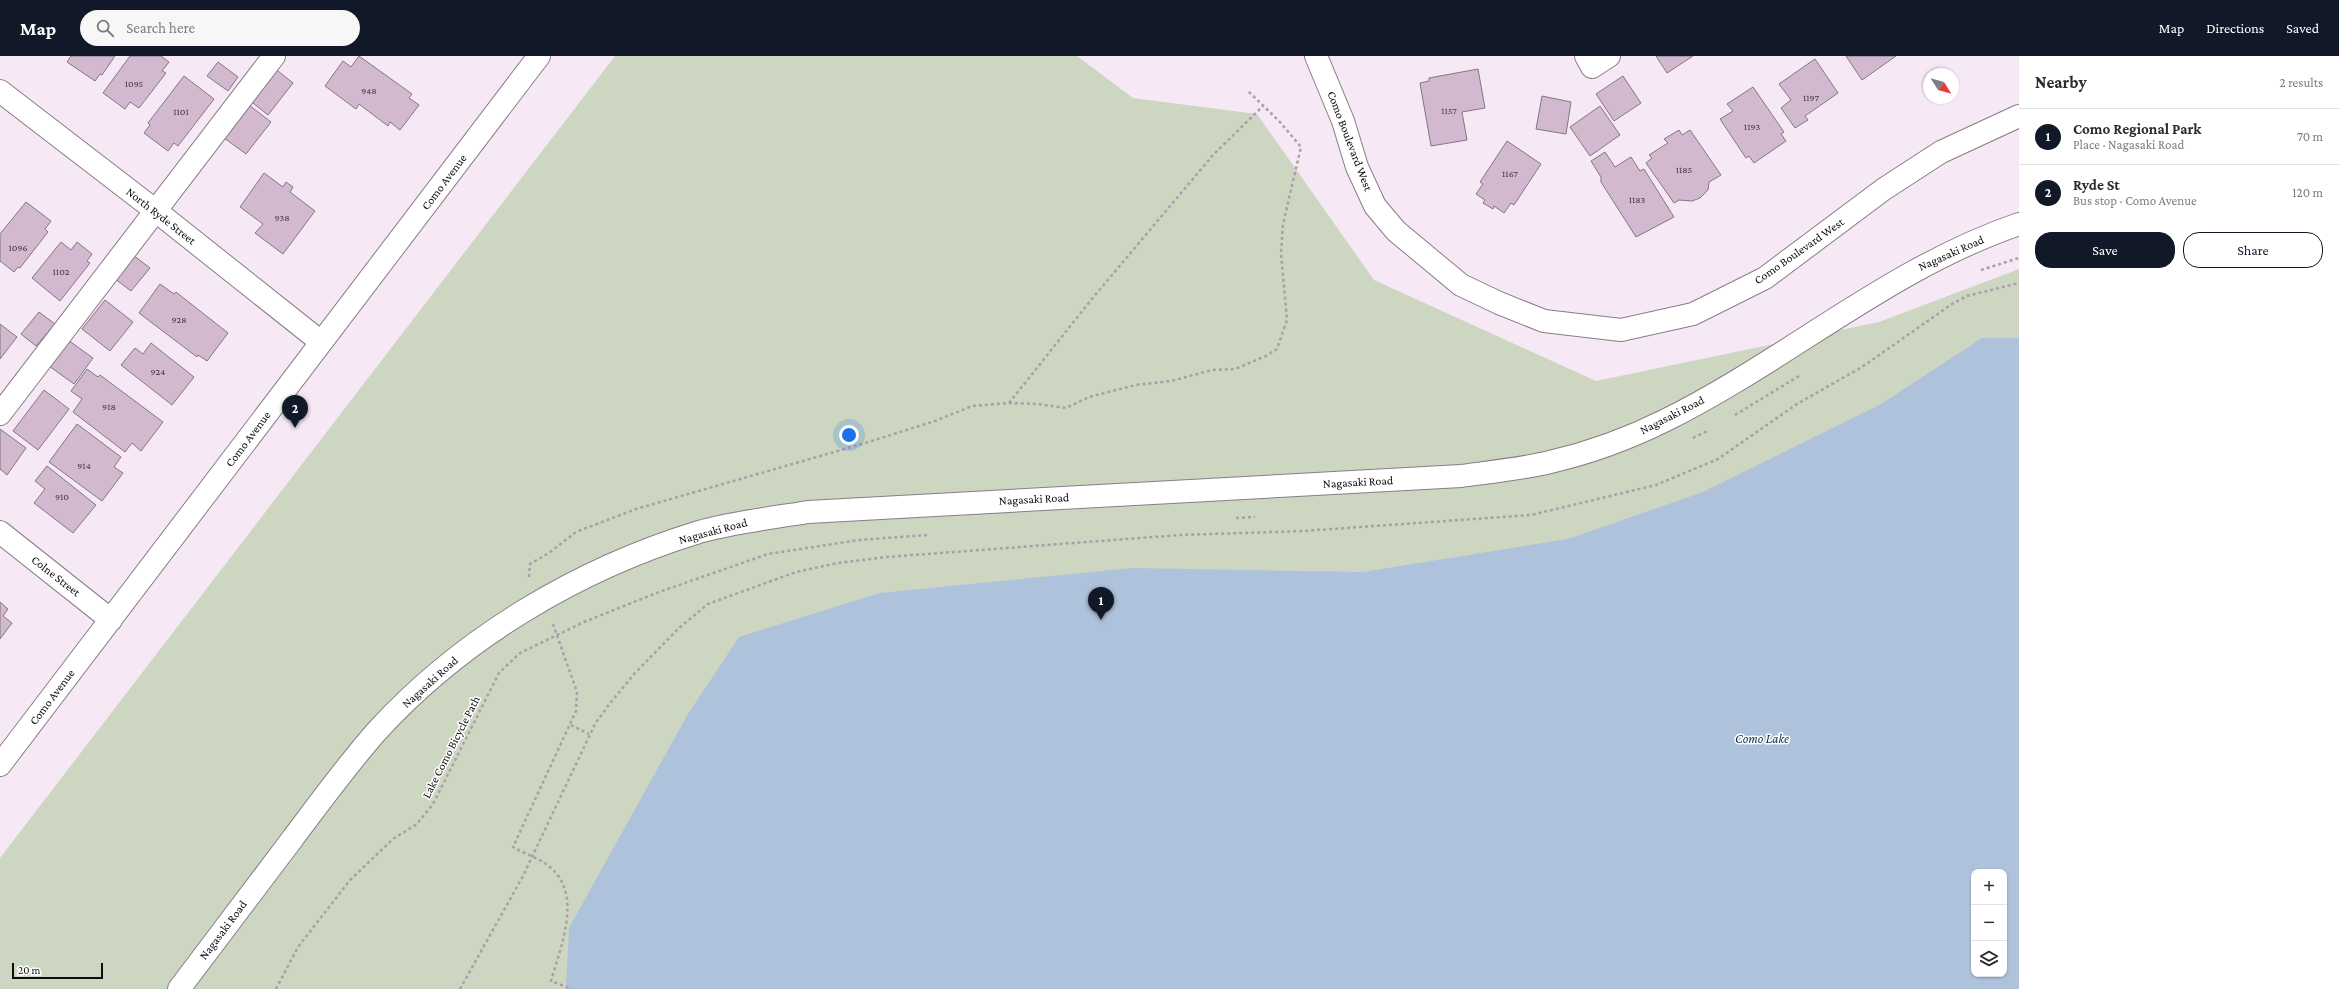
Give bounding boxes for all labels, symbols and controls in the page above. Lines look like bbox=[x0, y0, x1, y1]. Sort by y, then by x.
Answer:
search box bbox=[80, 10, 360, 46]
icon: search bbox=[94, 17, 116, 39]
text: Map bbox=[20, 18, 56, 39]
text: Search here bbox=[126, 20, 195, 36]
text: Map bbox=[2159, 20, 2184, 36]
text: Directions bbox=[2206, 20, 2264, 36]
text: Saved bbox=[2286, 20, 2319, 36]
north arrow bbox=[1923, 68, 1959, 104]
text: Nearby bbox=[2035, 73, 2087, 92]
text: 2 results bbox=[2280, 75, 2323, 90]
house number: 1095 bbox=[125, 78, 144, 89]
house number: 948 bbox=[361, 85, 377, 96]
street label: Como Boulevard West bbox=[1324, 89, 1376, 194]
house number: 1197 bbox=[1803, 92, 1819, 103]
house number: 1157 bbox=[1441, 105, 1457, 116]
house number: 1101 bbox=[173, 106, 189, 117]
house number: 1193 bbox=[1744, 121, 1760, 132]
text: Como Regional Park bbox=[2073, 121, 2201, 137]
text: 1 bbox=[2046, 129, 2050, 144]
text: 70 m bbox=[2297, 129, 2323, 144]
text: Place · Nagasaki Road bbox=[2073, 137, 2184, 152]
street label: Como Avenue bbox=[418, 151, 470, 213]
house number: 1185 bbox=[1676, 164, 1693, 175]
house number: 1167 bbox=[1502, 168, 1518, 179]
text: Ryde St bbox=[2073, 177, 2120, 193]
street label: North Ryde Street bbox=[123, 184, 199, 248]
text: 2 bbox=[2045, 185, 2051, 200]
text: 120 m bbox=[2292, 185, 2323, 200]
text: Bus stop · Como Avenue bbox=[2073, 193, 2197, 208]
house number: 1183 bbox=[1629, 194, 1646, 205]
house number: 938 bbox=[274, 212, 290, 223]
street label: Como Boulevard West bbox=[1752, 214, 1847, 287]
street label: Nagasaki Road bbox=[1916, 232, 1987, 274]
button: Save bbox=[2035, 232, 2175, 268]
button: Share bbox=[2183, 232, 2323, 268]
house number: 1096 bbox=[8, 242, 28, 253]
house number: 1102 bbox=[53, 266, 70, 277]
house number: 928 bbox=[171, 314, 187, 325]
house number: 924 bbox=[151, 366, 165, 377]
street label: Nagasaki Road bbox=[1637, 392, 1707, 437]
pin: 2 bbox=[282, 395, 308, 428]
house number: 918 bbox=[102, 401, 116, 412]
street label: Como Avenue bbox=[222, 408, 274, 470]
your location bbox=[839, 425, 859, 445]
house number: 914 bbox=[77, 460, 91, 471]
street label: Nagasaki Road bbox=[1322, 473, 1394, 491]
street label: Nagasaki Road bbox=[998, 490, 1070, 508]
house number: 910 bbox=[55, 491, 69, 502]
street label: Nagasaki Road bbox=[677, 515, 749, 547]
street label: Colne Street bbox=[29, 553, 84, 600]
pin: 1 bbox=[1088, 587, 1114, 620]
street label: Nagasaki Road bbox=[399, 653, 461, 711]
street label: Como Avenue bbox=[26, 666, 78, 728]
street label: Lake Como Bicycle Path bbox=[419, 693, 483, 801]
water label: Como Lake bbox=[1735, 731, 1789, 746]
map controls bbox=[1971, 869, 2007, 977]
button: + bbox=[1971, 869, 2007, 905]
street label: Nagasaki Road bbox=[196, 897, 250, 962]
button: − bbox=[1971, 905, 2007, 941]
button: layers bbox=[1971, 941, 2007, 977]
scale bar bbox=[12, 961, 103, 980]
text: 20 m bbox=[18, 964, 40, 976]

